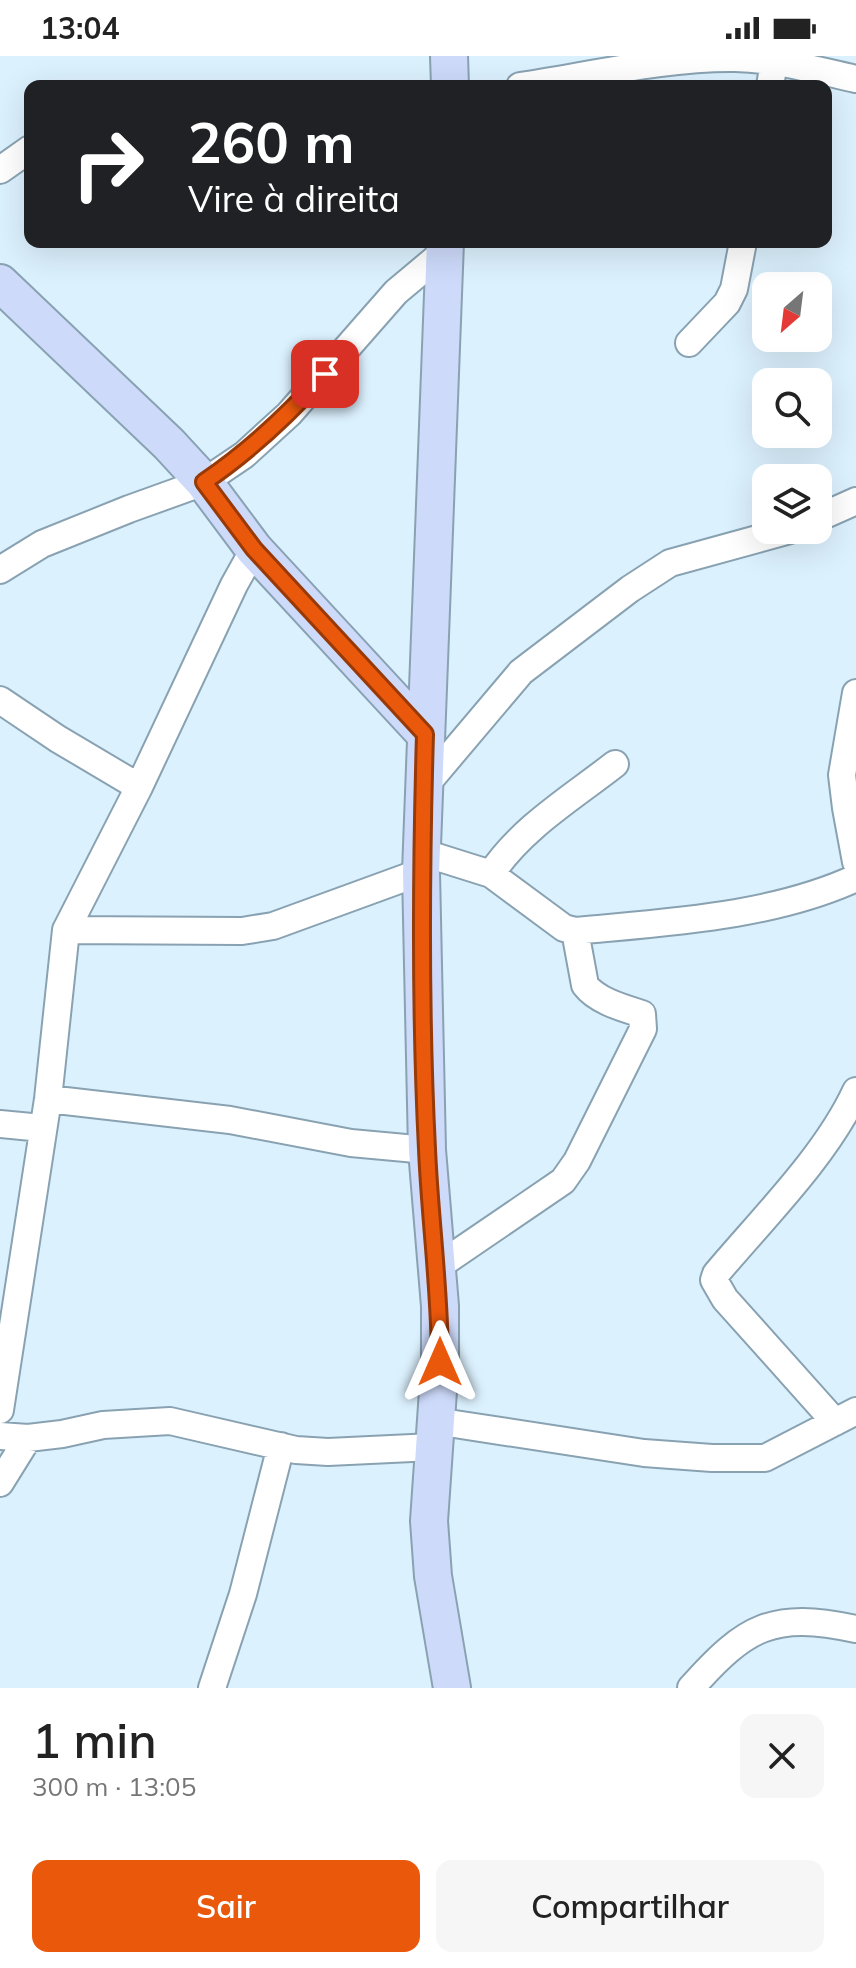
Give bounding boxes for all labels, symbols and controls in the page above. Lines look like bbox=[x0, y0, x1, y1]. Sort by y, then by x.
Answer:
text: 13:04 bbox=[40, 9, 119, 47]
text: 260 m bbox=[188, 107, 355, 177]
icon: right bbox=[56, 112, 160, 216]
text: Vire à direita bbox=[188, 176, 400, 221]
north arrow bbox=[752, 272, 832, 352]
map controls bbox=[752, 272, 832, 544]
pin bbox=[291, 340, 359, 408]
icon: arrive bbox=[303, 352, 347, 396]
button: search bbox=[752, 368, 832, 448]
button: layers bbox=[752, 464, 832, 544]
position arrow bbox=[398, 1320, 482, 1404]
text: 1 min bbox=[32, 1710, 157, 1770]
button: close bbox=[740, 1714, 824, 1798]
text: 300 m · 13:05 bbox=[32, 1770, 196, 1803]
button: Sair bbox=[32, 1860, 420, 1952]
button: Compartilhar bbox=[436, 1860, 824, 1952]

